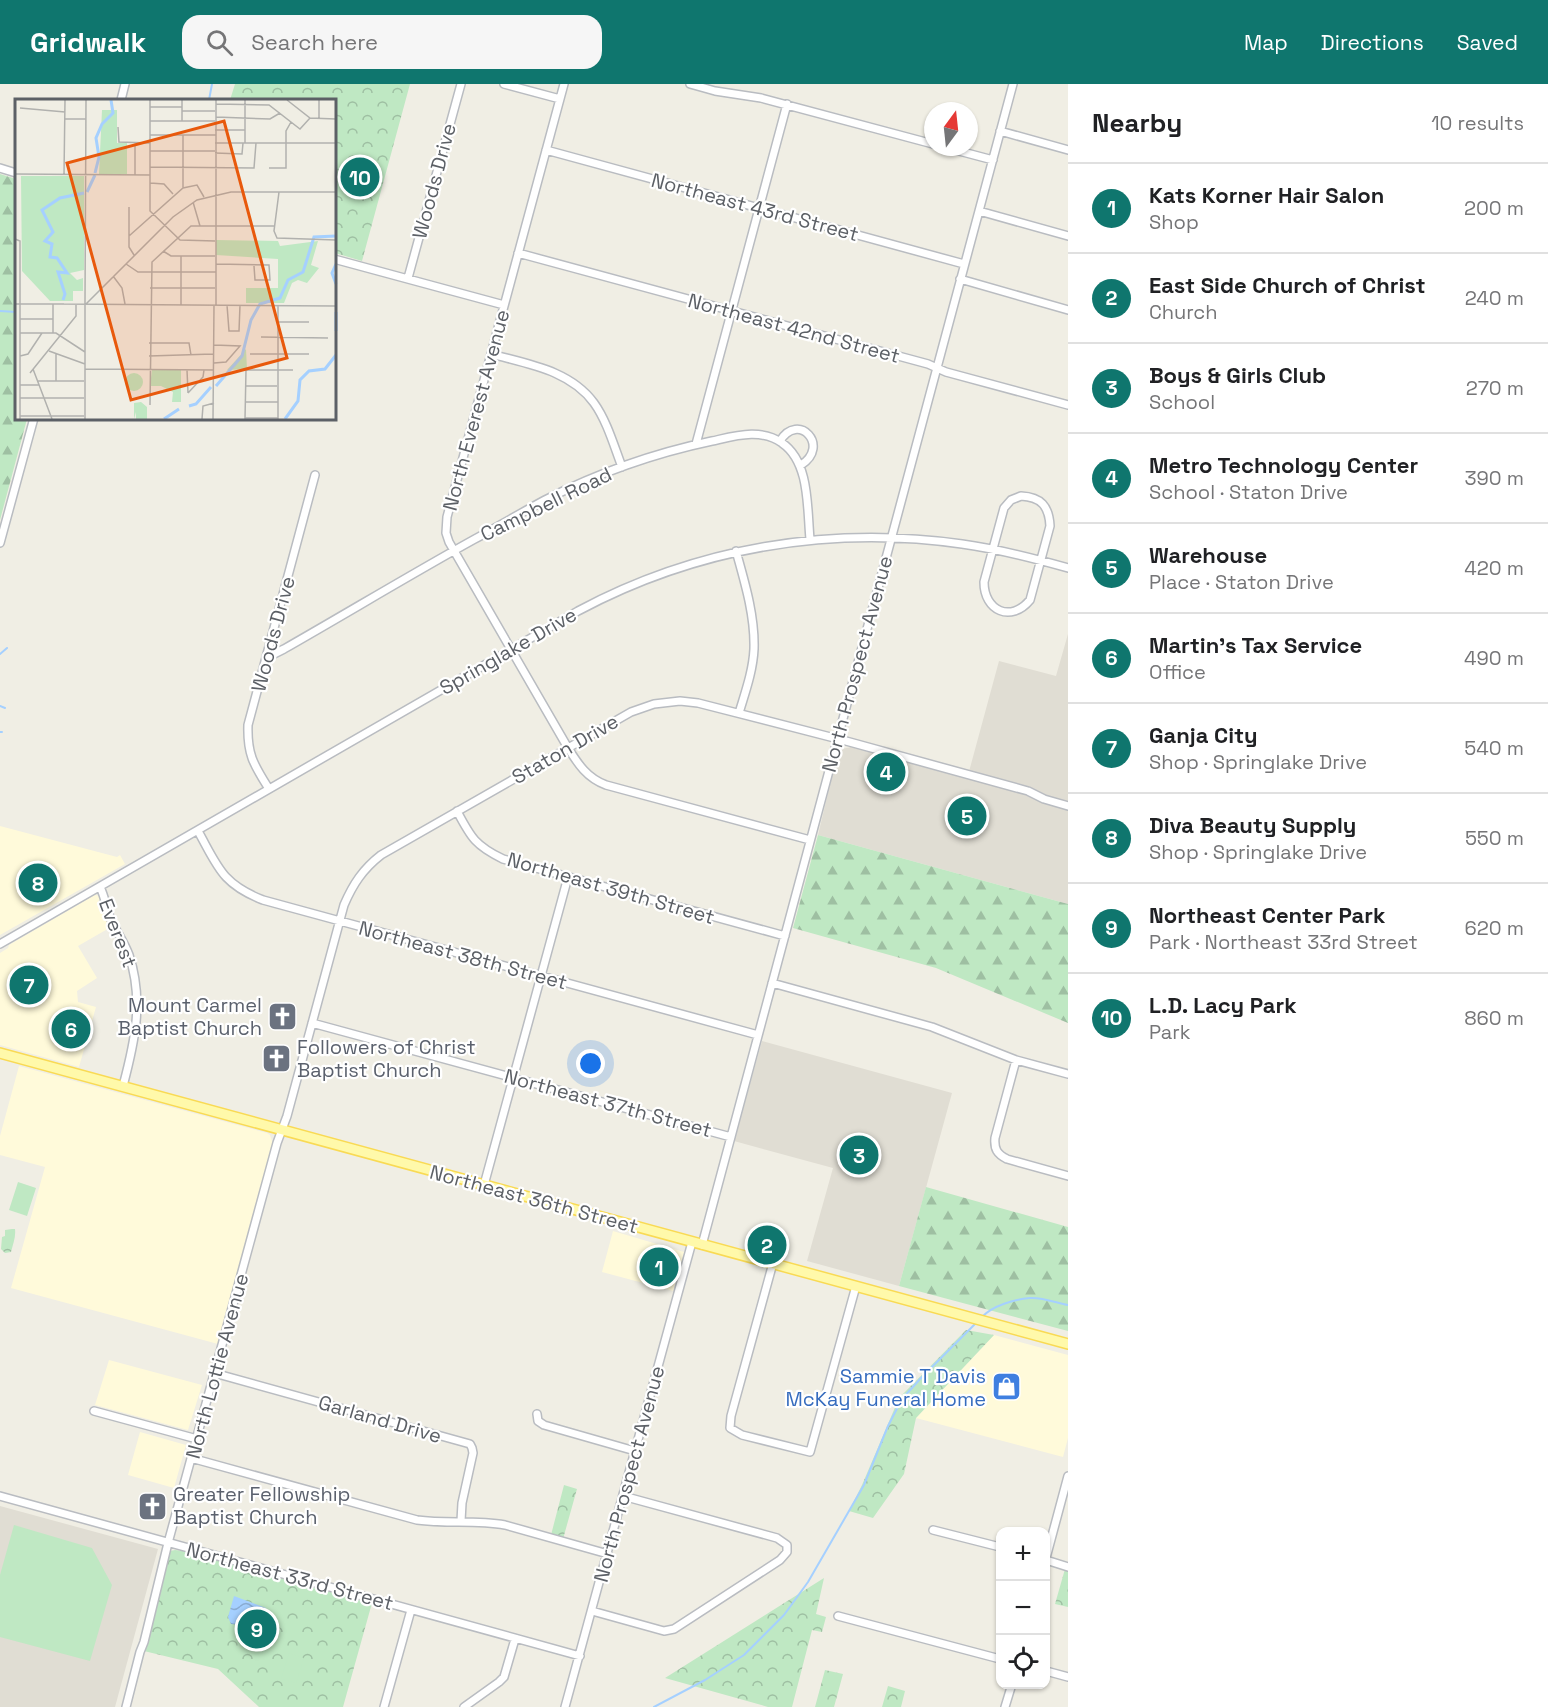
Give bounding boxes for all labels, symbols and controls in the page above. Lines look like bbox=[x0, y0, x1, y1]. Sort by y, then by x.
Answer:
search box bbox=[182, 15, 602, 69]
text: Gridwalk bbox=[30, 24, 146, 60]
icon: search bbox=[203, 26, 236, 59]
text: Search here bbox=[251, 28, 378, 56]
text: Map bbox=[1244, 29, 1288, 56]
text: Directions bbox=[1321, 29, 1424, 56]
text: Saved bbox=[1457, 29, 1518, 56]
inset map bbox=[15, 99, 336, 420]
north arrow bbox=[924, 102, 978, 156]
text: Nearby bbox=[1092, 106, 1182, 140]
text: 10 results bbox=[1431, 110, 1524, 136]
street label: Woods Drive bbox=[406, 120, 462, 242]
pin: 10 bbox=[340, 154, 380, 200]
street label: Northeast 43rd Street bbox=[649, 167, 861, 247]
text: Kats Korner Hair Salon bbox=[1149, 181, 1384, 209]
text: 1 bbox=[1107, 195, 1116, 221]
text: 200 m bbox=[1464, 195, 1524, 221]
text: Shop bbox=[1149, 209, 1199, 235]
text: East Side Church of Christ bbox=[1149, 271, 1426, 299]
text: 2 bbox=[1106, 285, 1117, 311]
text: 240 m bbox=[1465, 285, 1524, 311]
street label: Northeast 42nd Street bbox=[685, 287, 903, 369]
text: Church bbox=[1149, 299, 1218, 325]
street label: North Everest Avenue bbox=[437, 307, 515, 513]
text: Boys & Girls Club bbox=[1149, 361, 1326, 389]
text: 3 bbox=[1105, 375, 1118, 401]
text: 270 m bbox=[1466, 375, 1524, 401]
text: School bbox=[1149, 389, 1215, 415]
text: Metro Technology Center bbox=[1149, 451, 1418, 479]
street label: Campbell Road bbox=[476, 461, 616, 547]
text: 4 bbox=[1105, 465, 1118, 491]
text: 390 m bbox=[1465, 465, 1524, 491]
text: School · Staton Drive bbox=[1149, 479, 1348, 505]
text: Warehouse bbox=[1149, 541, 1267, 569]
street label: North Prospect Avenue bbox=[816, 553, 898, 775]
text: 5 bbox=[1106, 555, 1118, 581]
text: 420 m bbox=[1464, 555, 1524, 581]
text: Place · Staton Drive bbox=[1149, 569, 1334, 595]
street label: Woods Drive bbox=[245, 573, 301, 695]
street label: Springlake Drive bbox=[435, 601, 581, 701]
text: Martin's Tax Service bbox=[1149, 631, 1362, 659]
text: 6 bbox=[1105, 645, 1118, 671]
text: 490 m bbox=[1464, 645, 1524, 671]
text: Office bbox=[1149, 659, 1206, 685]
street label: Staton Drive bbox=[507, 708, 623, 790]
text: Ganja City bbox=[1149, 721, 1258, 749]
text: 7 bbox=[1106, 735, 1117, 761]
text: 540 m bbox=[1464, 735, 1524, 761]
text: Shop · Springlake Drive bbox=[1149, 749, 1367, 775]
pin: 4 bbox=[866, 750, 906, 794]
pin: 5 bbox=[948, 794, 986, 838]
text: Diva Beauty Supply bbox=[1149, 811, 1356, 839]
text: 8 bbox=[1106, 825, 1118, 851]
text: 550 m bbox=[1465, 825, 1524, 851]
text: Shop · Springlake Drive bbox=[1149, 839, 1367, 865]
street label: Northeast 39th Street bbox=[504, 846, 718, 930]
pin: 8 bbox=[18, 860, 57, 906]
street label: Everest bbox=[93, 895, 143, 971]
text: Northeast Center Park bbox=[1149, 901, 1385, 929]
street label: Northeast 38th Street bbox=[356, 915, 570, 995]
text: 9 bbox=[1105, 915, 1118, 941]
text: 620 m bbox=[1465, 915, 1524, 941]
text: Park · Northeast 33rd Street bbox=[1149, 929, 1418, 955]
pin: 7 bbox=[9, 962, 48, 1008]
text: L.D. Lacy Park bbox=[1149, 991, 1297, 1019]
place label: Mount Carmel Baptist Church bbox=[117, 992, 262, 1041]
church icon: Mount Carmel Baptist Church bbox=[267, 1000, 299, 1032]
text: 10 bbox=[1101, 1005, 1123, 1031]
text: 860 m bbox=[1464, 1005, 1524, 1031]
pin: 6 bbox=[52, 1006, 90, 1052]
text: Park bbox=[1149, 1019, 1191, 1045]
place label: Followers of Christ Baptist Church bbox=[297, 1034, 476, 1083]
church icon: Followers of Christ Baptist Church bbox=[260, 1042, 292, 1074]
your location bbox=[576, 1049, 605, 1078]
street label: Northeast 37th Street bbox=[501, 1063, 715, 1143]
pin: 3 bbox=[840, 1132, 878, 1178]
street label: Northeast 36th Street bbox=[427, 1159, 641, 1239]
pin: 2 bbox=[748, 1222, 786, 1268]
pin: 1 bbox=[640, 1244, 678, 1290]
street label: North Lottie Avenue bbox=[180, 1270, 254, 1462]
street label: North Prospect Avenue bbox=[588, 1363, 670, 1585]
place label: Sammie T Davis McKay Funeral Home bbox=[786, 1363, 986, 1412]
shop icon: Sammie T Davis McKay Funeral Home bbox=[991, 1371, 1023, 1403]
street label: Garland Drive bbox=[315, 1389, 445, 1449]
place label: Greater Fellowship Baptist Church bbox=[173, 1481, 350, 1530]
church icon: Greater Fellowship Baptist Church bbox=[136, 1490, 168, 1522]
map controls bbox=[996, 1527, 1050, 1689]
button: + bbox=[996, 1527, 1050, 1581]
street label: Northeast 33rd Street bbox=[184, 1536, 396, 1616]
button: − bbox=[996, 1581, 1050, 1635]
pin: 9 bbox=[238, 1606, 276, 1652]
button: locate bbox=[996, 1635, 1050, 1689]

